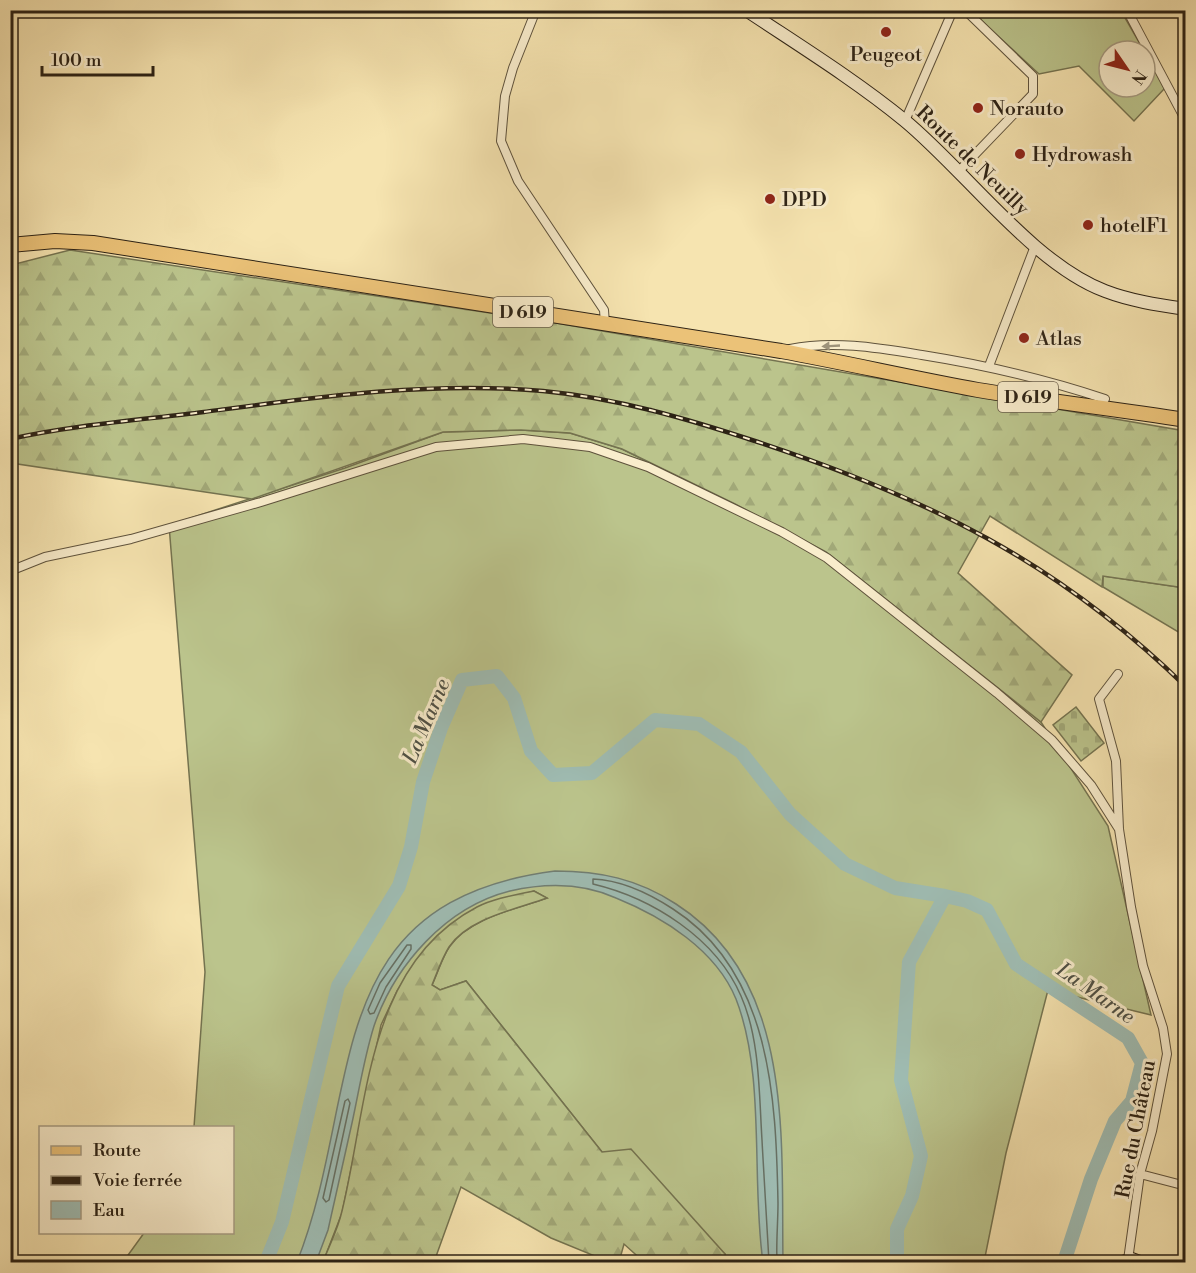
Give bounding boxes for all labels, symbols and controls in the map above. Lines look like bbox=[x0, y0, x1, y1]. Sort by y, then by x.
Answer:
marker: Peugeot bbox=[879, 25, 893, 39]
scale bar bbox=[42, 39, 153, 77]
north arrow bbox=[1097, 39, 1157, 99]
place label: Peugeot bbox=[850, 43, 922, 68]
text: 100 m bbox=[51, 49, 102, 72]
text: N bbox=[1126, 66, 1150, 88]
place label: Norauto bbox=[990, 97, 1064, 122]
street label: Route de Neuilly bbox=[910, 101, 1034, 221]
marker: Norauto bbox=[971, 101, 985, 115]
place label: Hydrowash bbox=[1032, 143, 1133, 168]
marker: Hydrowash bbox=[1013, 147, 1027, 161]
place label: DPD bbox=[782, 188, 827, 213]
marker: DPD bbox=[763, 192, 777, 206]
place label: hotelF1 bbox=[1100, 214, 1168, 239]
marker: hotelF1 bbox=[1081, 218, 1095, 232]
road number: D 619 bbox=[493, 297, 553, 327]
place label: Atlas bbox=[1035, 327, 1082, 352]
marker: Atlas bbox=[1017, 331, 1031, 345]
one-way arrow bbox=[821, 341, 840, 351]
road number: D 619 bbox=[998, 382, 1058, 412]
water label: La Marne bbox=[397, 675, 456, 769]
water label: La Marne bbox=[1051, 957, 1140, 1030]
street label: Rue du Château bbox=[1111, 1057, 1162, 1201]
legend bbox=[39, 1126, 234, 1234]
text: Route bbox=[93, 1139, 141, 1162]
text: Voie ferrée bbox=[92, 1169, 182, 1192]
text: Eau bbox=[93, 1199, 126, 1222]

